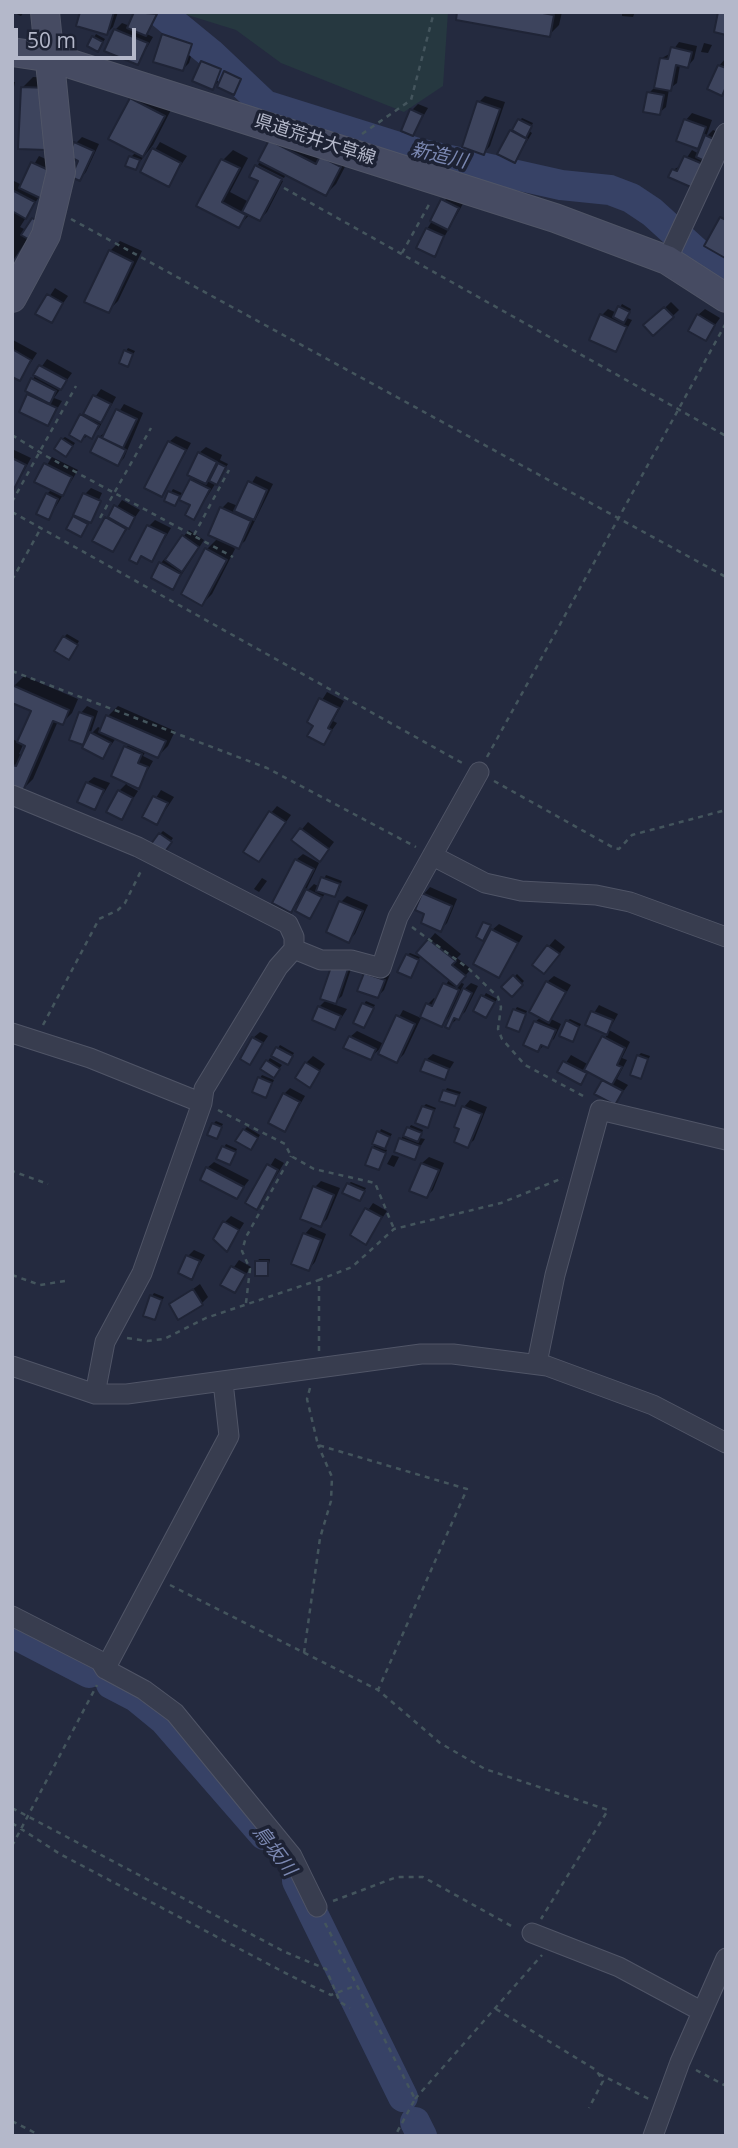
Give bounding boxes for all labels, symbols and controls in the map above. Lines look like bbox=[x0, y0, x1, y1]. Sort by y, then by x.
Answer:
scale bar bbox=[18, 14, 140, 58]
text: 50 m bbox=[27, 26, 76, 54]
street label: 県道荒井大草線 bbox=[252, 110, 378, 170]
water label: 新造川 bbox=[409, 138, 469, 174]
water label: 鳥坂川 bbox=[248, 1821, 300, 1881]

